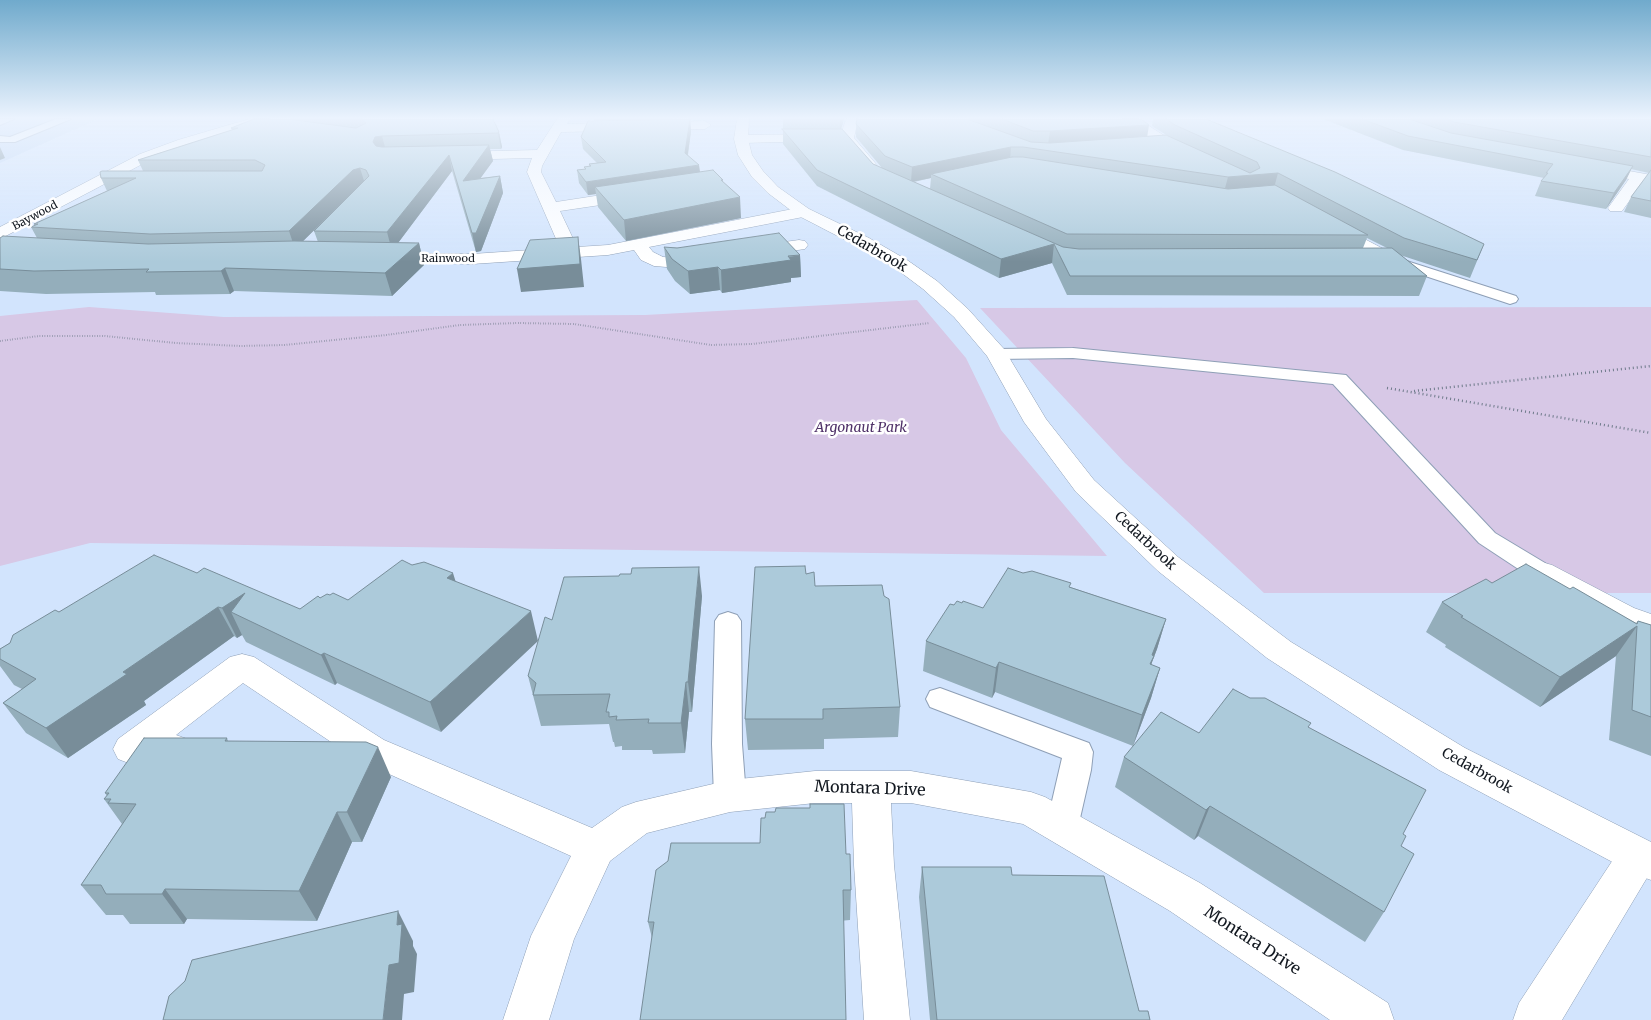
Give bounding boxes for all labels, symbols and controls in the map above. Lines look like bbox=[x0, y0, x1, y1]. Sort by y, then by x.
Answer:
street label: Baywood bbox=[10, 199, 60, 233]
street label: Cedarbrook bbox=[834, 222, 910, 276]
street label: Rainwood bbox=[421, 252, 475, 266]
park label: Argonaut Park bbox=[815, 420, 907, 436]
street label: Cedarbrook bbox=[1111, 508, 1179, 574]
street label: Cedarbrook bbox=[1439, 745, 1515, 797]
street label: Montara Drive bbox=[814, 777, 926, 801]
street label: Montara Drive bbox=[1200, 903, 1304, 979]

